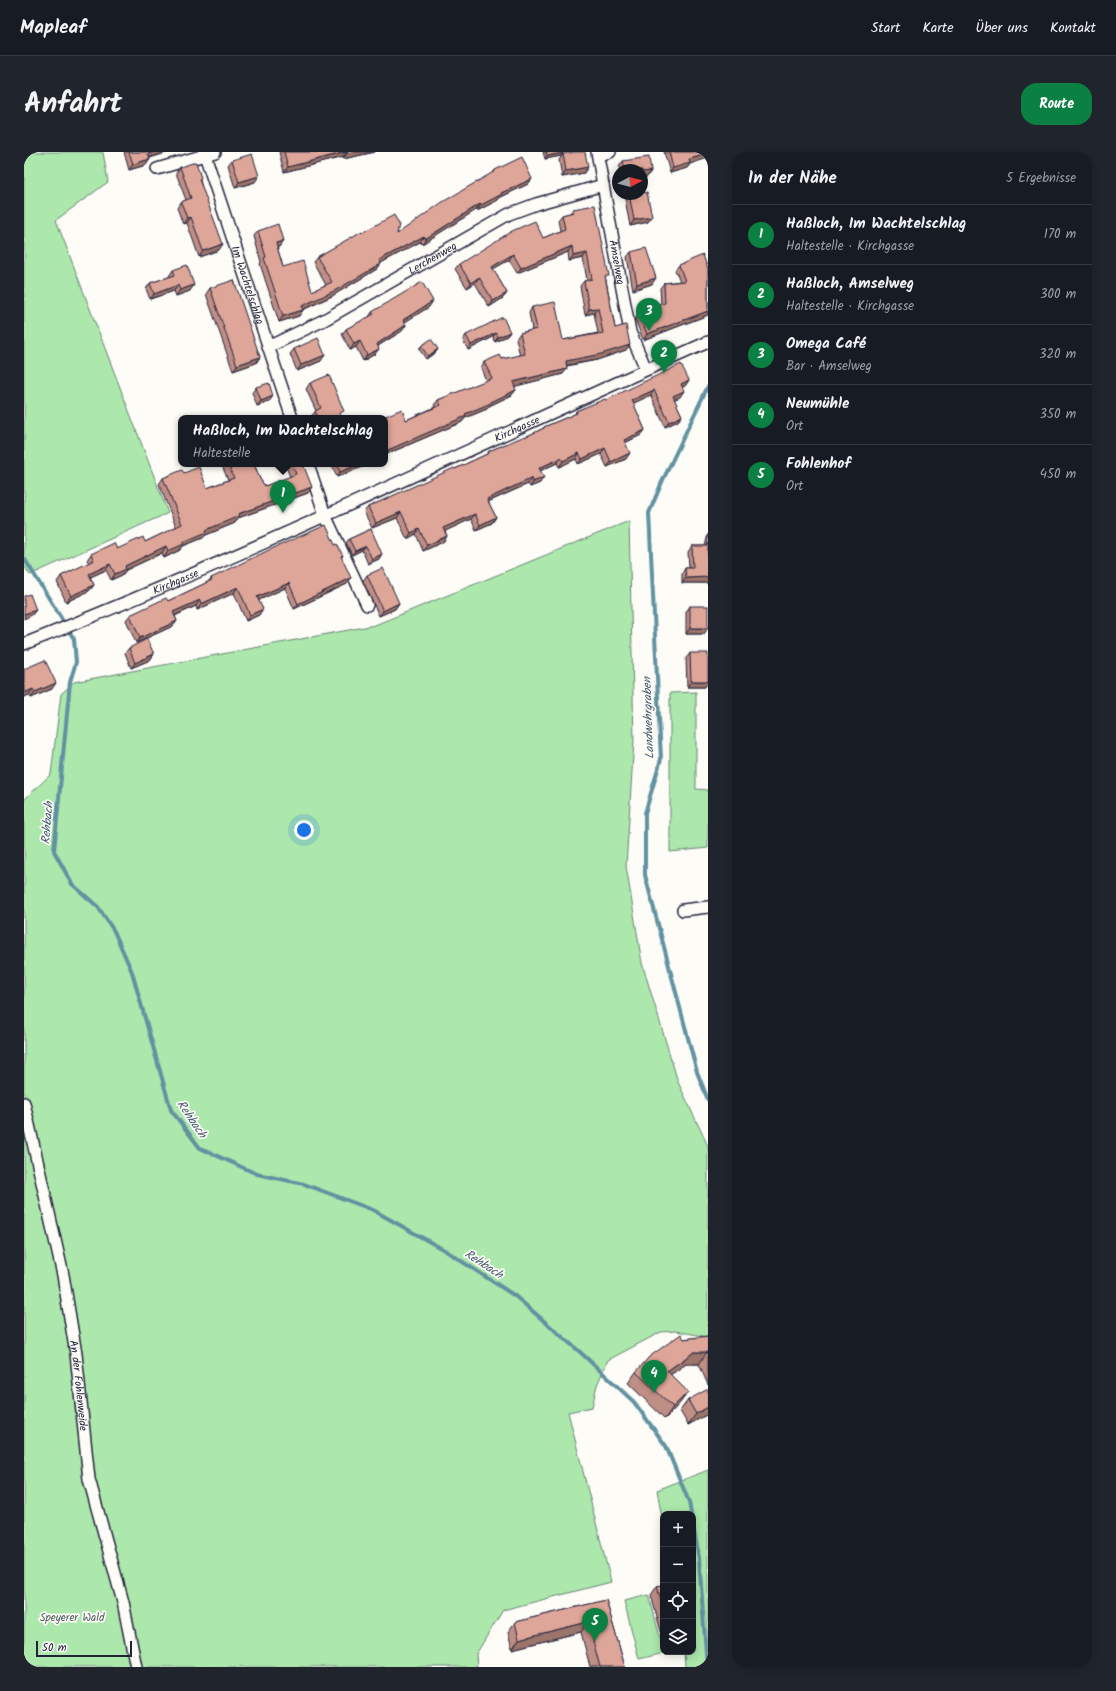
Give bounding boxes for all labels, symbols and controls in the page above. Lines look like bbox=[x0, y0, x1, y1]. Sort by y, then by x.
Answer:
text: Mapleaf bbox=[20, 13, 87, 43]
text: Start bbox=[871, 17, 900, 39]
text: Karte bbox=[922, 17, 954, 39]
text: Über uns bbox=[976, 17, 1028, 39]
text: Kontakt bbox=[1050, 17, 1096, 39]
text: Anfahrt bbox=[24, 82, 122, 127]
button: Route bbox=[1021, 83, 1092, 125]
north arrow bbox=[612, 164, 648, 200]
text: In der Nähe bbox=[748, 165, 837, 192]
text: 5 Ergebnisse bbox=[1006, 168, 1076, 189]
text: Haßloch, Im Wachtelschlag bbox=[786, 212, 966, 236]
text: 1 bbox=[759, 224, 763, 245]
text: 170 m bbox=[1044, 224, 1076, 245]
text: Haltestelle · Kirchgasse bbox=[786, 236, 914, 257]
street label: Lerchenweg bbox=[405, 238, 461, 280]
street label: Amselweg bbox=[603, 238, 629, 286]
street label: Im Wachtelschlag bbox=[226, 244, 268, 327]
text: Haßloch, Amselweg bbox=[786, 272, 914, 296]
text: 2 bbox=[757, 284, 765, 305]
text: 300 m bbox=[1040, 284, 1076, 305]
text: Haltestelle · Kirchgasse bbox=[786, 296, 914, 317]
pin: 3 bbox=[636, 298, 662, 331]
text: Omega Café bbox=[786, 332, 866, 356]
pin: 2 bbox=[651, 340, 677, 373]
text: 3 bbox=[757, 344, 765, 365]
text: 320 m bbox=[1039, 344, 1076, 365]
text: Bar · Amselweg bbox=[786, 356, 872, 377]
text: Neumühle bbox=[786, 392, 849, 416]
text: 4 bbox=[757, 404, 765, 425]
text: 350 m bbox=[1040, 404, 1076, 425]
street label: Kirchgasse bbox=[492, 411, 543, 448]
popup bbox=[178, 415, 388, 467]
text: Ort bbox=[786, 416, 803, 437]
text: Haßloch, Im Wachtelschlag bbox=[193, 419, 373, 443]
text: Haltestelle bbox=[193, 443, 250, 464]
text: Fohlenhof bbox=[786, 452, 851, 476]
text: 5 bbox=[758, 464, 764, 485]
text: 450 m bbox=[1040, 464, 1076, 485]
text: Ort bbox=[786, 476, 803, 497]
pin: 1 bbox=[270, 480, 296, 513]
street label: Kirchgasse bbox=[150, 564, 202, 600]
water label: Landwehrgraben bbox=[638, 675, 659, 759]
water label: Rehbach bbox=[36, 799, 59, 845]
your location bbox=[294, 820, 314, 840]
water label: Rehbach bbox=[172, 1096, 212, 1144]
water label: Rehbach bbox=[461, 1245, 508, 1285]
street label: An der Fohlenweide bbox=[64, 1339, 92, 1432]
pin: 4 bbox=[641, 1360, 667, 1393]
map controls bbox=[660, 1511, 696, 1655]
button: + bbox=[660, 1511, 696, 1547]
button: − bbox=[660, 1547, 696, 1583]
button: locate bbox=[660, 1583, 696, 1619]
pin: 5 bbox=[582, 1608, 608, 1641]
park label: Speyerer Wald bbox=[40, 1609, 105, 1627]
button: layers bbox=[660, 1619, 696, 1655]
scale bar bbox=[36, 1639, 132, 1658]
text: 50 m bbox=[42, 1639, 67, 1657]

